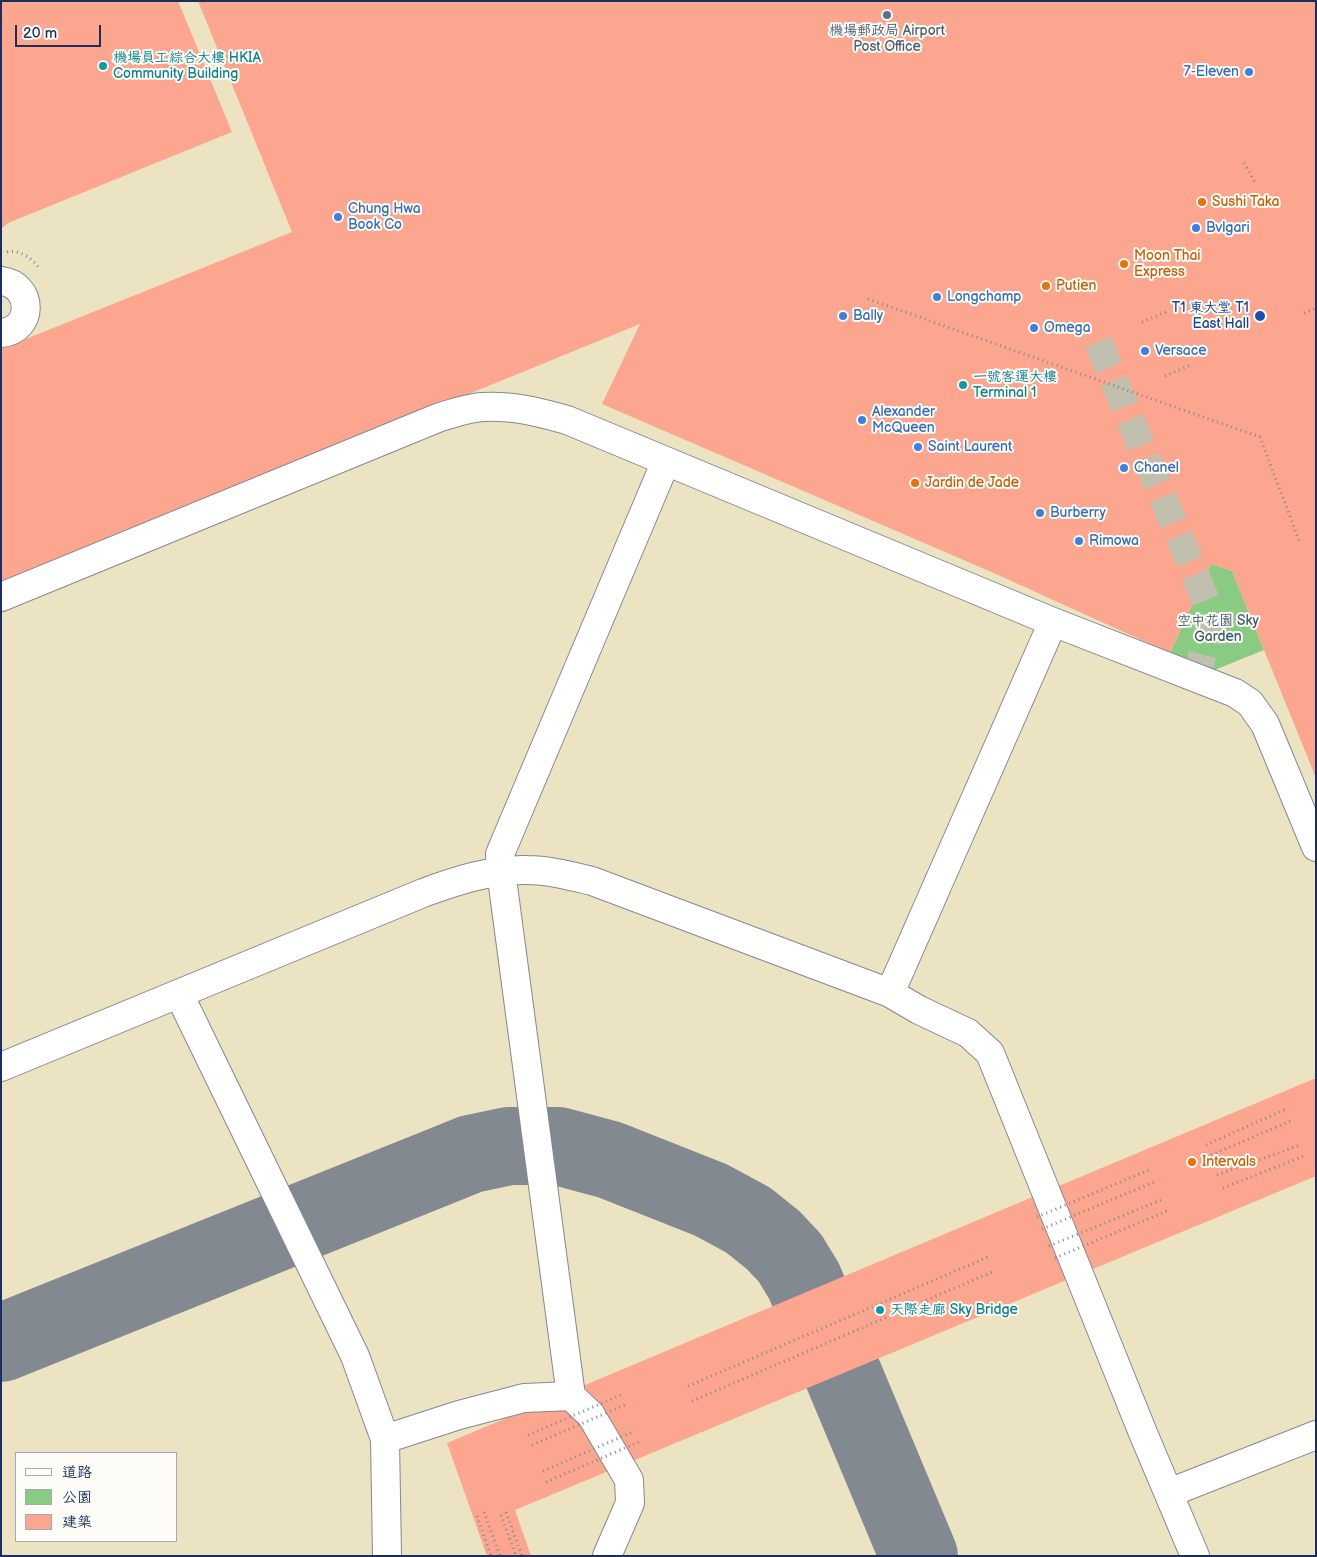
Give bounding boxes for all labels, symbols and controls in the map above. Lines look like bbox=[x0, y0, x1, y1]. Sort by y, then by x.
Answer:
marker: 機場郵政局 Airport Post Office bbox=[881, 9, 893, 21]
scale bar bbox=[18, 15, 104, 47]
place label: 機場郵政局 Airport Post Office bbox=[829, 23, 945, 56]
text: 20 m bbox=[23, 24, 57, 43]
place label: 機場員工綜合大樓 HKIA Community Building bbox=[113, 50, 261, 82]
marker: 機場員工綜合大樓 HKIA Community Building bbox=[97, 60, 109, 72]
place label: 7-Eleven bbox=[1184, 64, 1239, 80]
marker: 7-Eleven bbox=[1243, 66, 1255, 78]
place label: Sushi Taka bbox=[1212, 194, 1279, 210]
marker: Sushi Taka bbox=[1196, 196, 1208, 208]
place label: Chung Hwa Book Co bbox=[348, 201, 421, 233]
marker: Chung Hwa Book Co bbox=[332, 211, 344, 223]
place label: Bvlgari bbox=[1206, 220, 1250, 236]
marker: Bvlgari bbox=[1190, 222, 1202, 234]
place label: Moon Thai Express bbox=[1134, 248, 1201, 280]
marker: Moon Thai Express bbox=[1118, 258, 1130, 270]
place label: Putien bbox=[1056, 278, 1096, 294]
marker: Putien bbox=[1040, 280, 1052, 292]
place label: Longchamp bbox=[947, 289, 1021, 305]
marker: Longchamp bbox=[931, 291, 943, 303]
place label: T1 東大堂 T1 East Hall bbox=[1172, 300, 1249, 332]
place label: Bally bbox=[853, 308, 883, 324]
marker: T1 東大堂 T1 East Hall bbox=[1253, 309, 1267, 323]
marker: Bally bbox=[837, 310, 849, 322]
place label: Omega bbox=[1044, 320, 1091, 336]
marker: Omega bbox=[1028, 322, 1040, 334]
place label: Versace bbox=[1155, 343, 1207, 359]
marker: Versace bbox=[1139, 345, 1151, 357]
place label: 一號客運大樓 Terminal 1 bbox=[973, 369, 1057, 402]
marker: 一號客運大樓 Terminal 1 bbox=[957, 379, 969, 391]
place label: Alexander McQueen bbox=[872, 404, 935, 437]
marker: Alexander McQueen bbox=[856, 414, 868, 426]
place label: Saint Laurent bbox=[928, 439, 1012, 455]
marker: Saint Laurent bbox=[912, 441, 924, 453]
place label: Chanel bbox=[1134, 460, 1179, 476]
marker: Chanel bbox=[1118, 462, 1130, 474]
place label: Jardin de Jade bbox=[925, 475, 1019, 491]
marker: Jardin de Jade bbox=[909, 477, 921, 489]
place label: Burberry bbox=[1050, 505, 1106, 521]
marker: Burberry bbox=[1034, 507, 1046, 519]
place label: Rimowa bbox=[1089, 533, 1139, 549]
marker: Rimowa bbox=[1073, 535, 1085, 547]
park label: 空中花園 Sky Garden bbox=[1177, 613, 1259, 646]
place label: Intervals bbox=[1202, 1154, 1256, 1170]
marker: Intervals bbox=[1186, 1156, 1198, 1168]
place label: 天際走廊 Sky Bridge bbox=[890, 1302, 1018, 1318]
marker: 天際走廊 Sky Bridge bbox=[874, 1304, 886, 1316]
legend bbox=[15, 1452, 178, 1542]
text: 道路 bbox=[62, 1463, 92, 1482]
text: 公園 bbox=[62, 1488, 92, 1507]
text: 建築 bbox=[62, 1513, 92, 1532]

